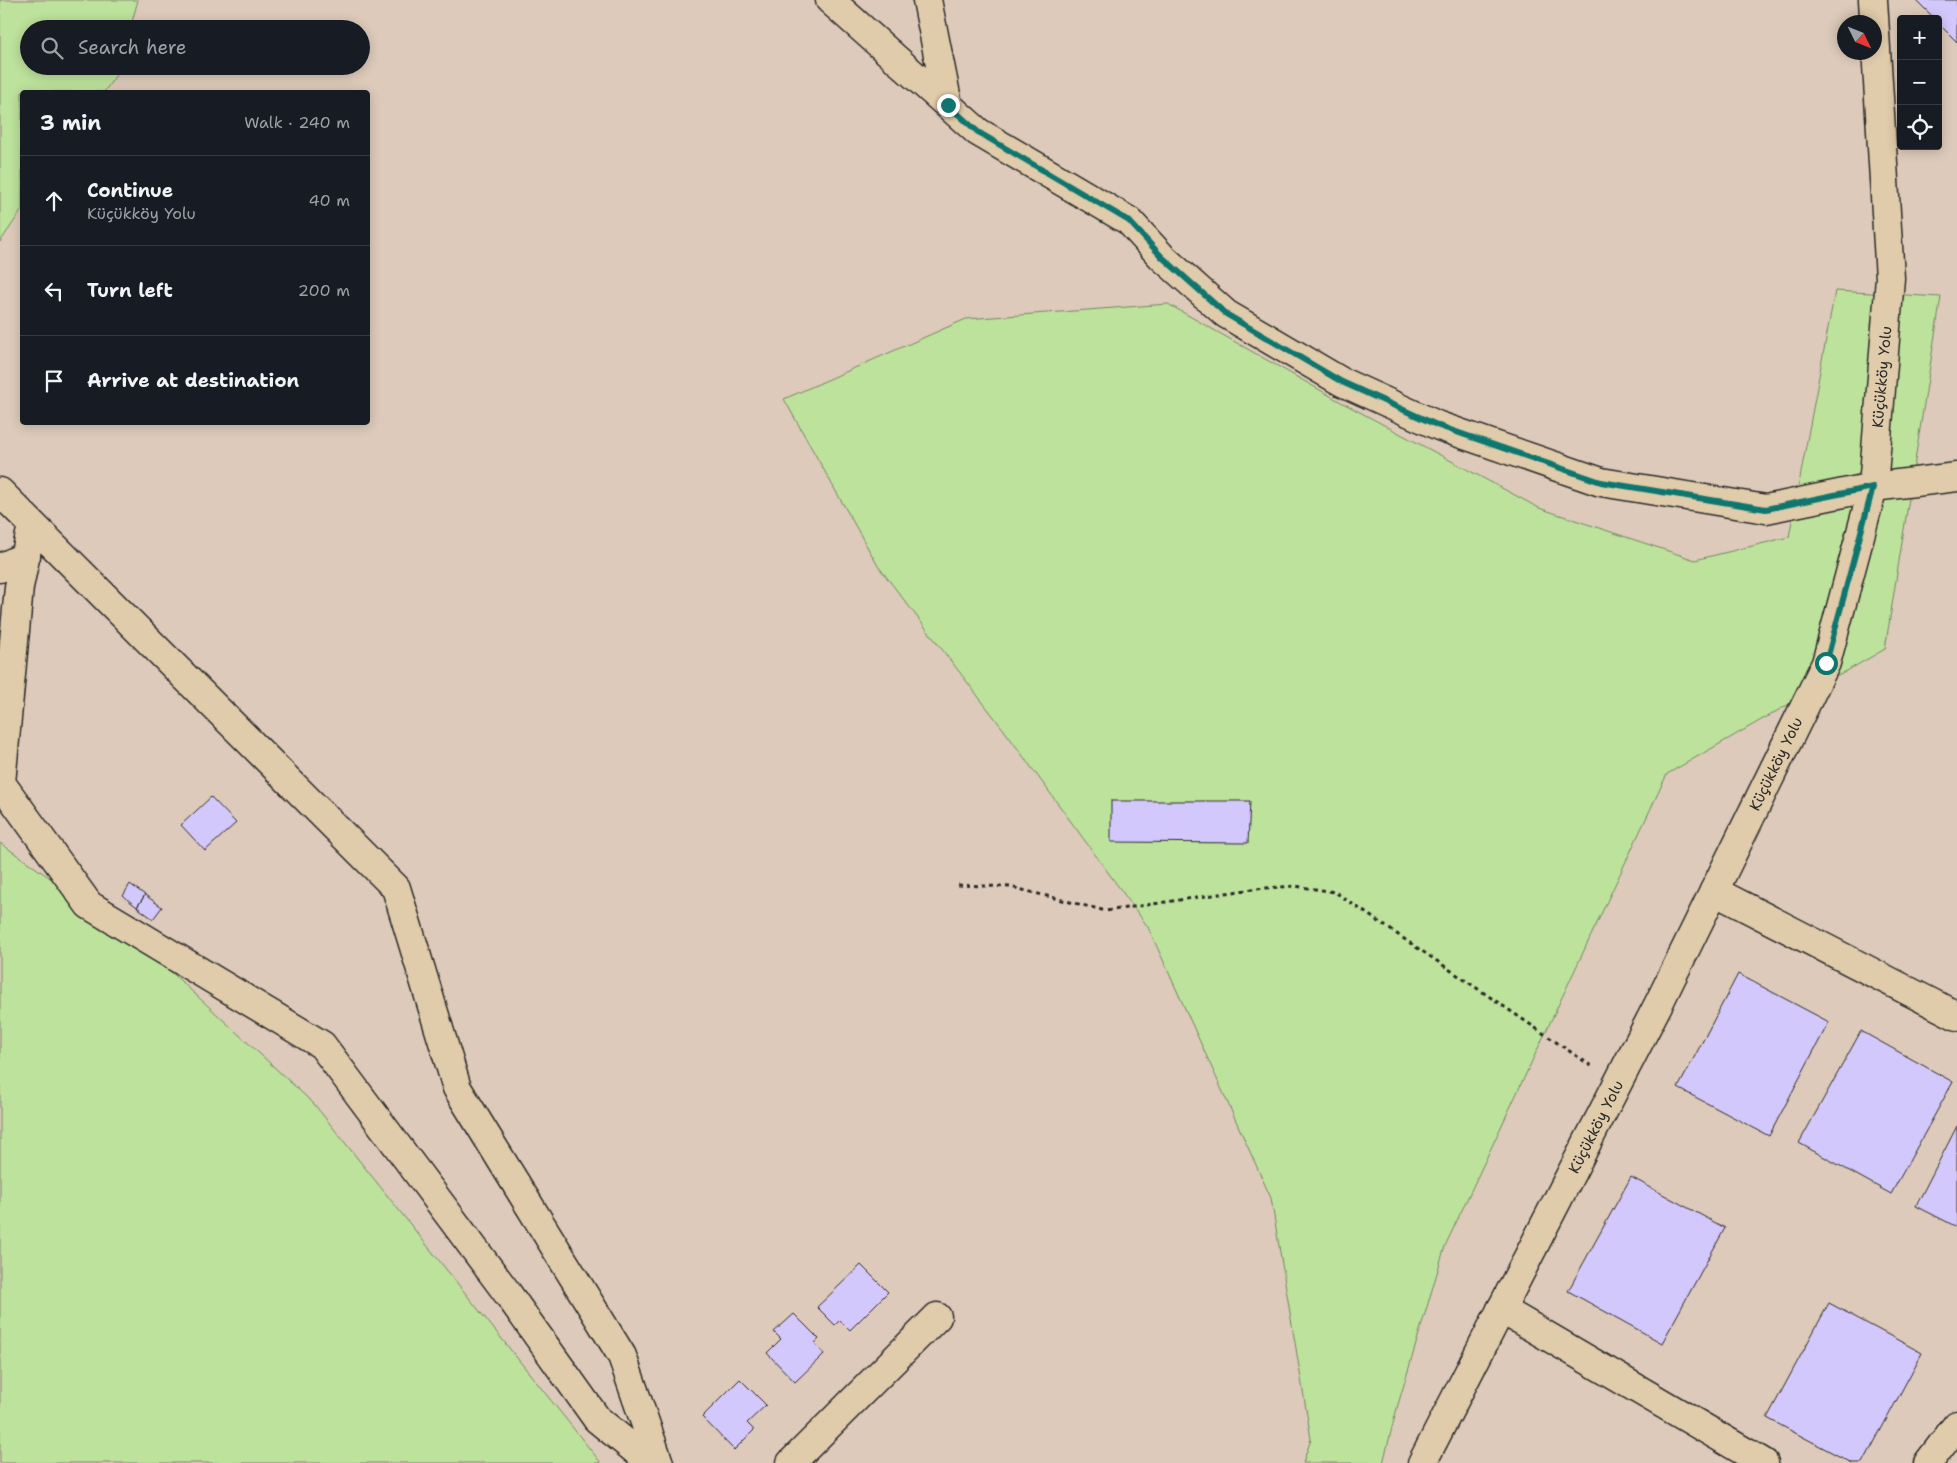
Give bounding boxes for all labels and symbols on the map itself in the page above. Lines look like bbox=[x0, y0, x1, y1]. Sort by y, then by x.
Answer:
north arrow bbox=[1837, 15, 1882, 60]
route end bbox=[937, 94, 960, 117]
street label: Küçükköy Yolu bbox=[1868, 325, 1896, 429]
route start bbox=[1815, 652, 1838, 675]
street label: Küçükköy Yolu bbox=[1745, 714, 1807, 814]
street label: Küçükköy Yolu bbox=[1564, 1077, 1628, 1177]

